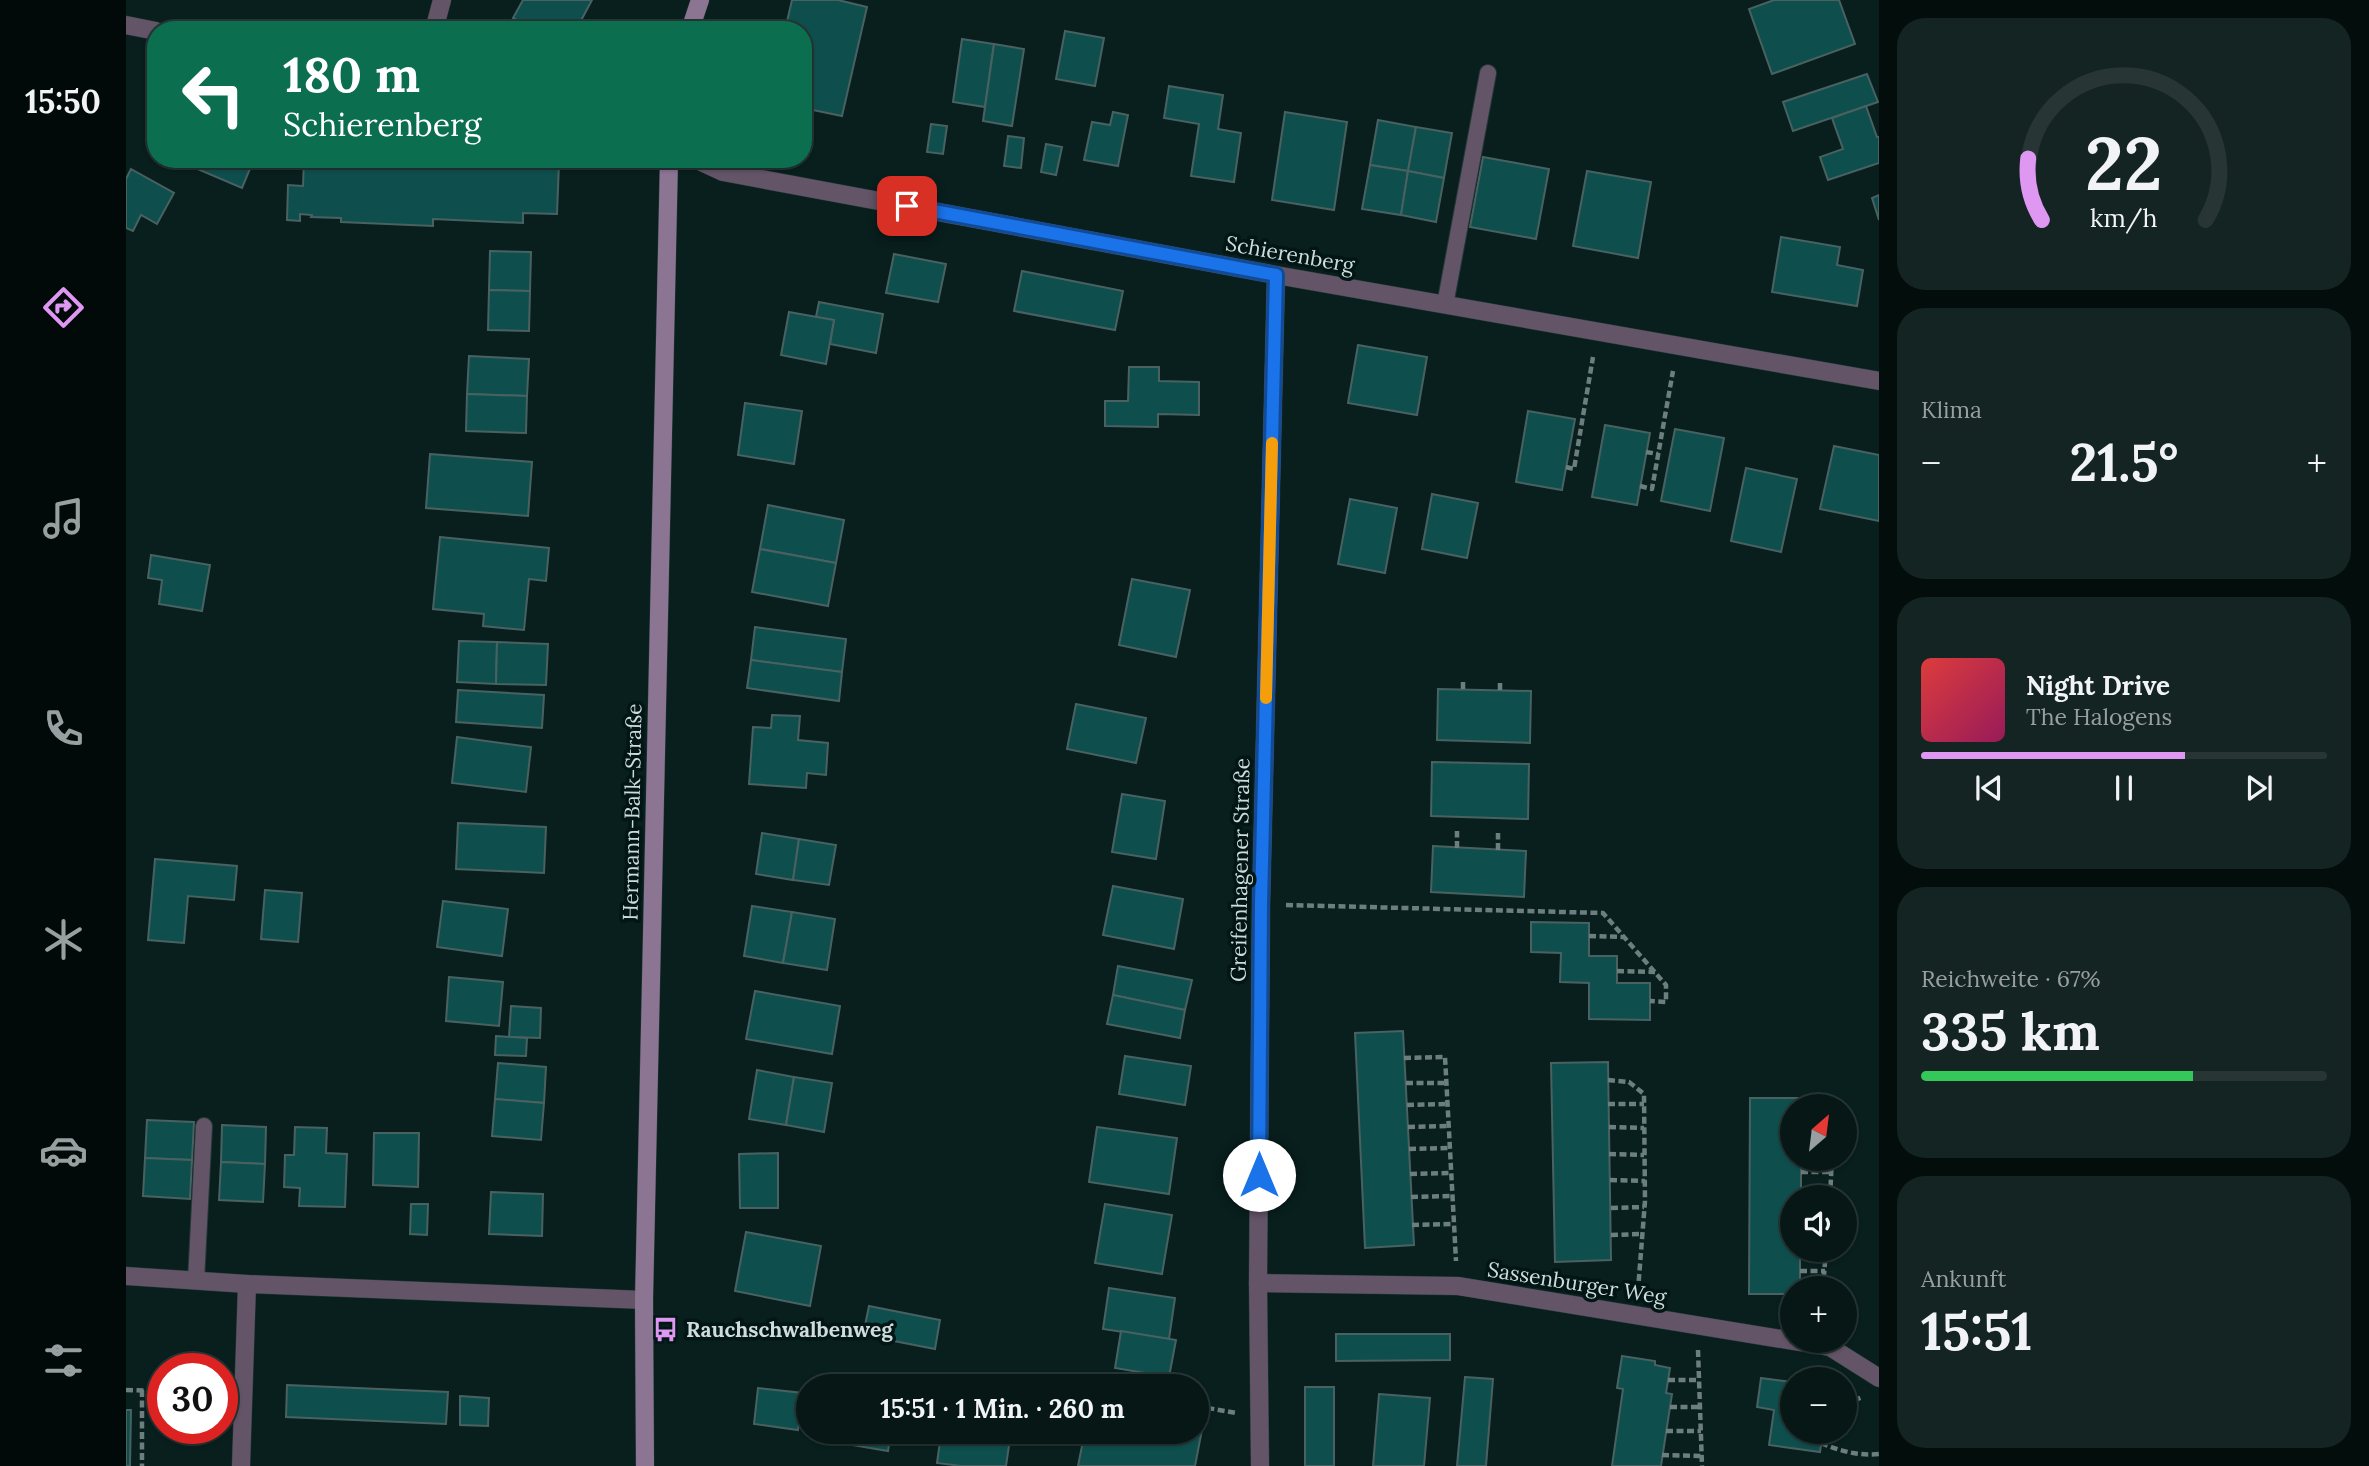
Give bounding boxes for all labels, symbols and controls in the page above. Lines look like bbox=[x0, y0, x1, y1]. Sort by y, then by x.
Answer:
text: 180 m bbox=[283, 43, 420, 105]
icon: left bbox=[168, 49, 259, 140]
text: 15:50 bbox=[25, 81, 101, 122]
text: Schierenberg bbox=[283, 104, 481, 145]
text: 22 bbox=[2085, 117, 2163, 210]
pin bbox=[877, 176, 937, 236]
icon: arrive bbox=[888, 187, 926, 225]
text: km/h bbox=[2090, 202, 2158, 234]
street label: Schierenberg bbox=[1224, 229, 1357, 279]
icon: directions bbox=[39, 283, 88, 332]
text: Klima bbox=[1921, 395, 1982, 424]
text: 21.5° bbox=[2070, 429, 2178, 495]
text: − bbox=[1921, 439, 1941, 487]
text: + bbox=[2307, 439, 2327, 487]
icon: music bbox=[39, 494, 88, 543]
text: Night Drive bbox=[2026, 669, 2170, 702]
text: The Halogens bbox=[2026, 702, 2172, 731]
street label: Hermann-Balk-Straße bbox=[617, 703, 647, 921]
icon: phone bbox=[39, 704, 88, 753]
street label: Greifenhagener Straße bbox=[1225, 758, 1255, 982]
icon: previous bbox=[1970, 769, 2008, 807]
icon: pause bbox=[2105, 769, 2143, 807]
icon: next bbox=[2240, 769, 2278, 807]
icon: climate bbox=[39, 915, 88, 964]
text: Reichweite · 67% bbox=[1921, 964, 2101, 993]
text: 335 km bbox=[1921, 998, 2100, 1064]
north arrow bbox=[1780, 1094, 1857, 1171]
map controls bbox=[1780, 1094, 1857, 1444]
icon: car bbox=[39, 1126, 88, 1175]
position arrow bbox=[1222, 1138, 1296, 1212]
button: sound bbox=[1780, 1185, 1857, 1262]
street label: Sassenburger Weg bbox=[1486, 1256, 1669, 1311]
text: Ankunft bbox=[1921, 1264, 2006, 1293]
button: + bbox=[1780, 1276, 1857, 1353]
text: 15:51 bbox=[1921, 1298, 2032, 1364]
bus stop icon: Rauchschwalbenweg bbox=[652, 1315, 680, 1343]
place label: Rauchschwalbenweg bbox=[686, 1316, 894, 1343]
icon: filters bbox=[39, 1336, 88, 1385]
speed limit sign: 30 bbox=[147, 1353, 238, 1444]
button: − bbox=[1780, 1367, 1857, 1444]
text: 15:51 · 1 Min. · 260 m bbox=[880, 1392, 1125, 1425]

